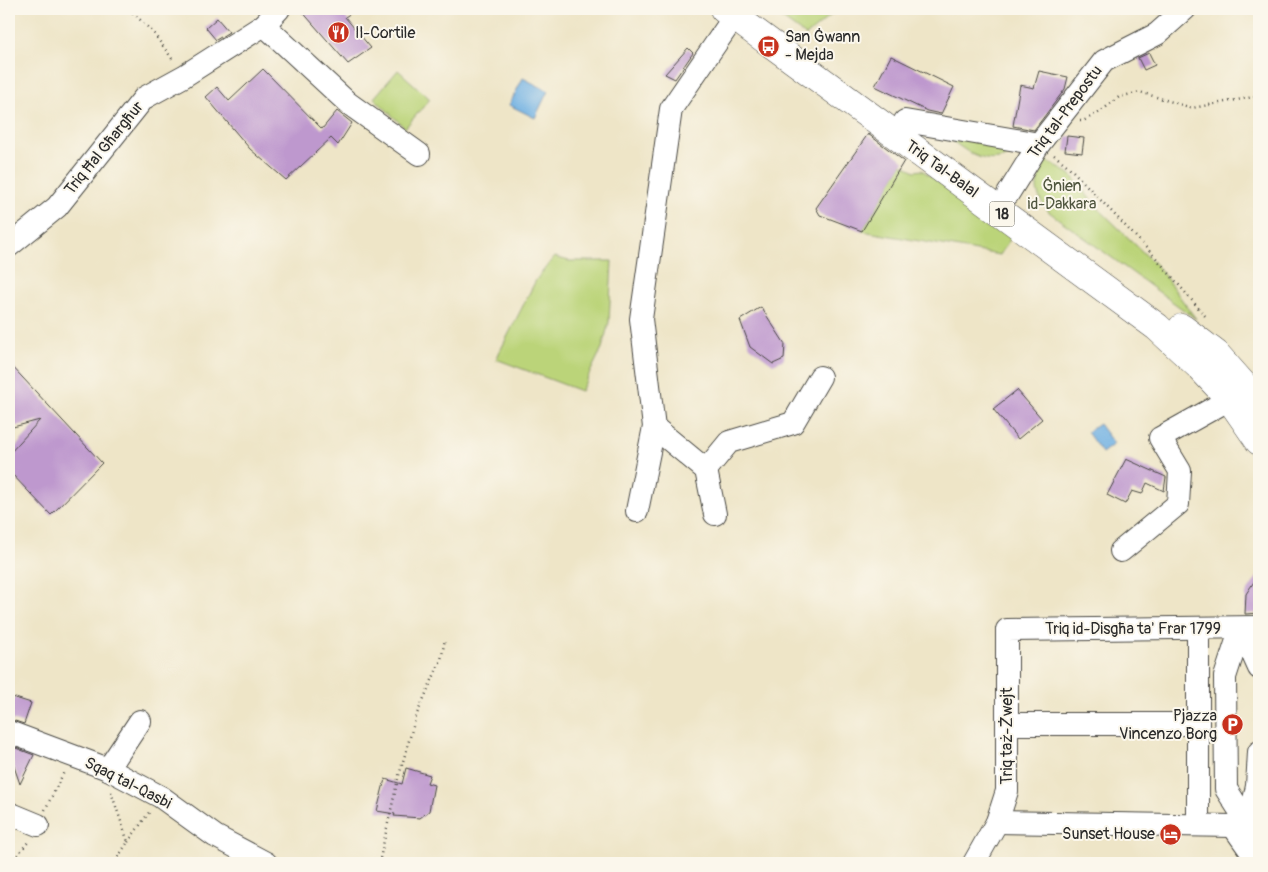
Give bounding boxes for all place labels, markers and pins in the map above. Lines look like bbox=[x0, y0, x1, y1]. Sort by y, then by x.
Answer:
restaurant icon: Il-Cortile bbox=[327, 21, 351, 45]
place label: Il-Cortile bbox=[355, 23, 415, 43]
place label: San Ġwann - Mejda bbox=[785, 27, 860, 65]
bus stop icon: San Ġwann - Mejda bbox=[757, 34, 781, 58]
place label: Pjazza Vincenzo Borg bbox=[1119, 706, 1217, 744]
parking icon: Pjazza Vincenzo Borg bbox=[1221, 713, 1245, 737]
hotel icon: Sunset House bbox=[1159, 822, 1183, 846]
place label: Sunset House bbox=[1062, 824, 1155, 844]

